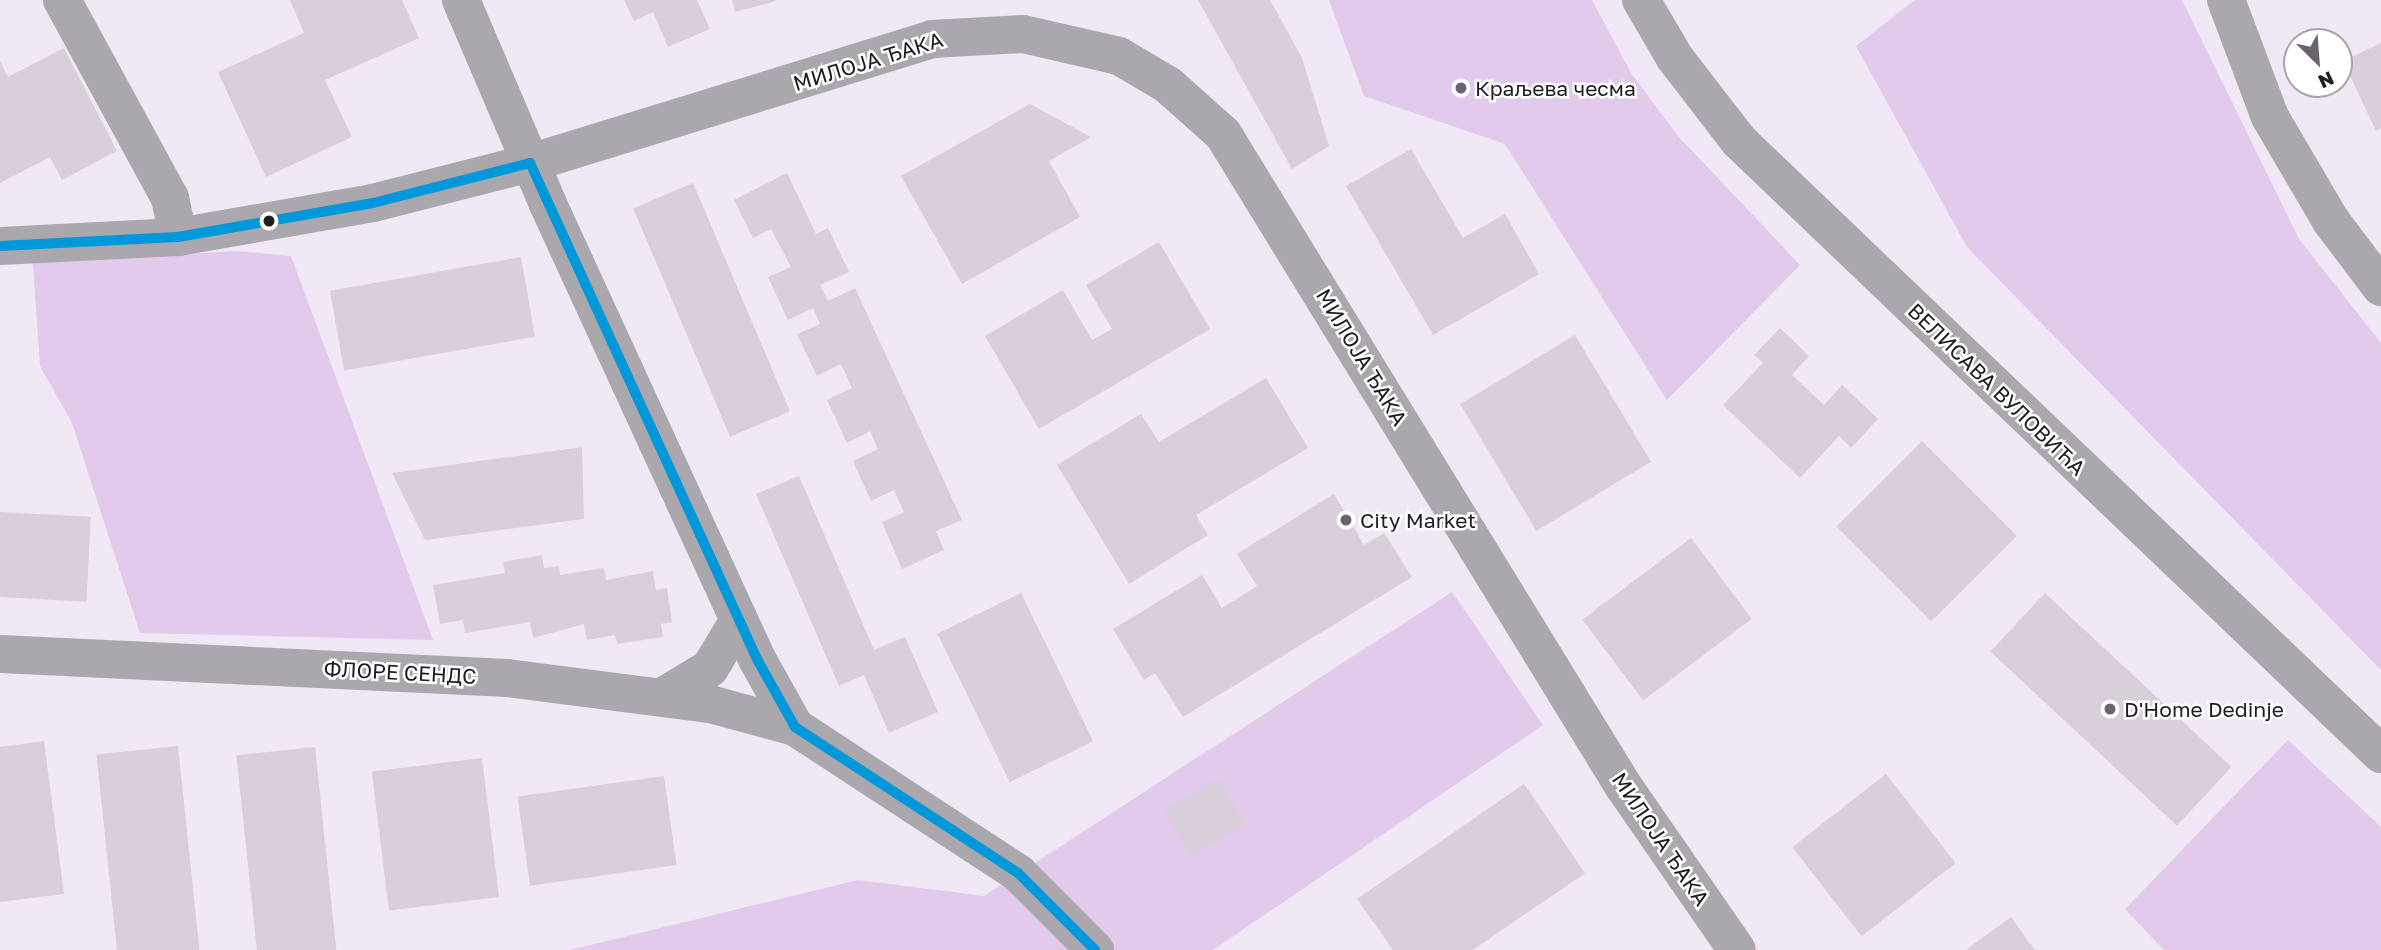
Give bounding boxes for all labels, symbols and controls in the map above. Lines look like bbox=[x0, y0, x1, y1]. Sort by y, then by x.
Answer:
street label: МИЛОЈА ЂАКА bbox=[790, 26, 946, 96]
north arrow bbox=[2283, 28, 2353, 98]
text: N bbox=[2315, 67, 2338, 94]
place label: Краљева чесма bbox=[1475, 75, 1636, 101]
marker: Краљева чесма bbox=[1453, 80, 1469, 96]
unlabelled marker bbox=[262, 214, 276, 228]
street label: МИЛОЈА ЂАКА bbox=[1311, 284, 1413, 430]
street label: ВЕЛИСАВА ВУЛОВИЋА bbox=[1903, 298, 2091, 480]
place label: City Market bbox=[1360, 507, 1476, 533]
marker: City Market bbox=[1338, 512, 1354, 528]
street label: ФЛОРЕ СЕНДС bbox=[323, 655, 477, 689]
place label: D'Home Dedinje bbox=[2124, 696, 2284, 722]
marker: D'Home Dedinje bbox=[2102, 701, 2118, 717]
street label: МИЛОЈА ЂАКА bbox=[1607, 768, 1715, 910]

